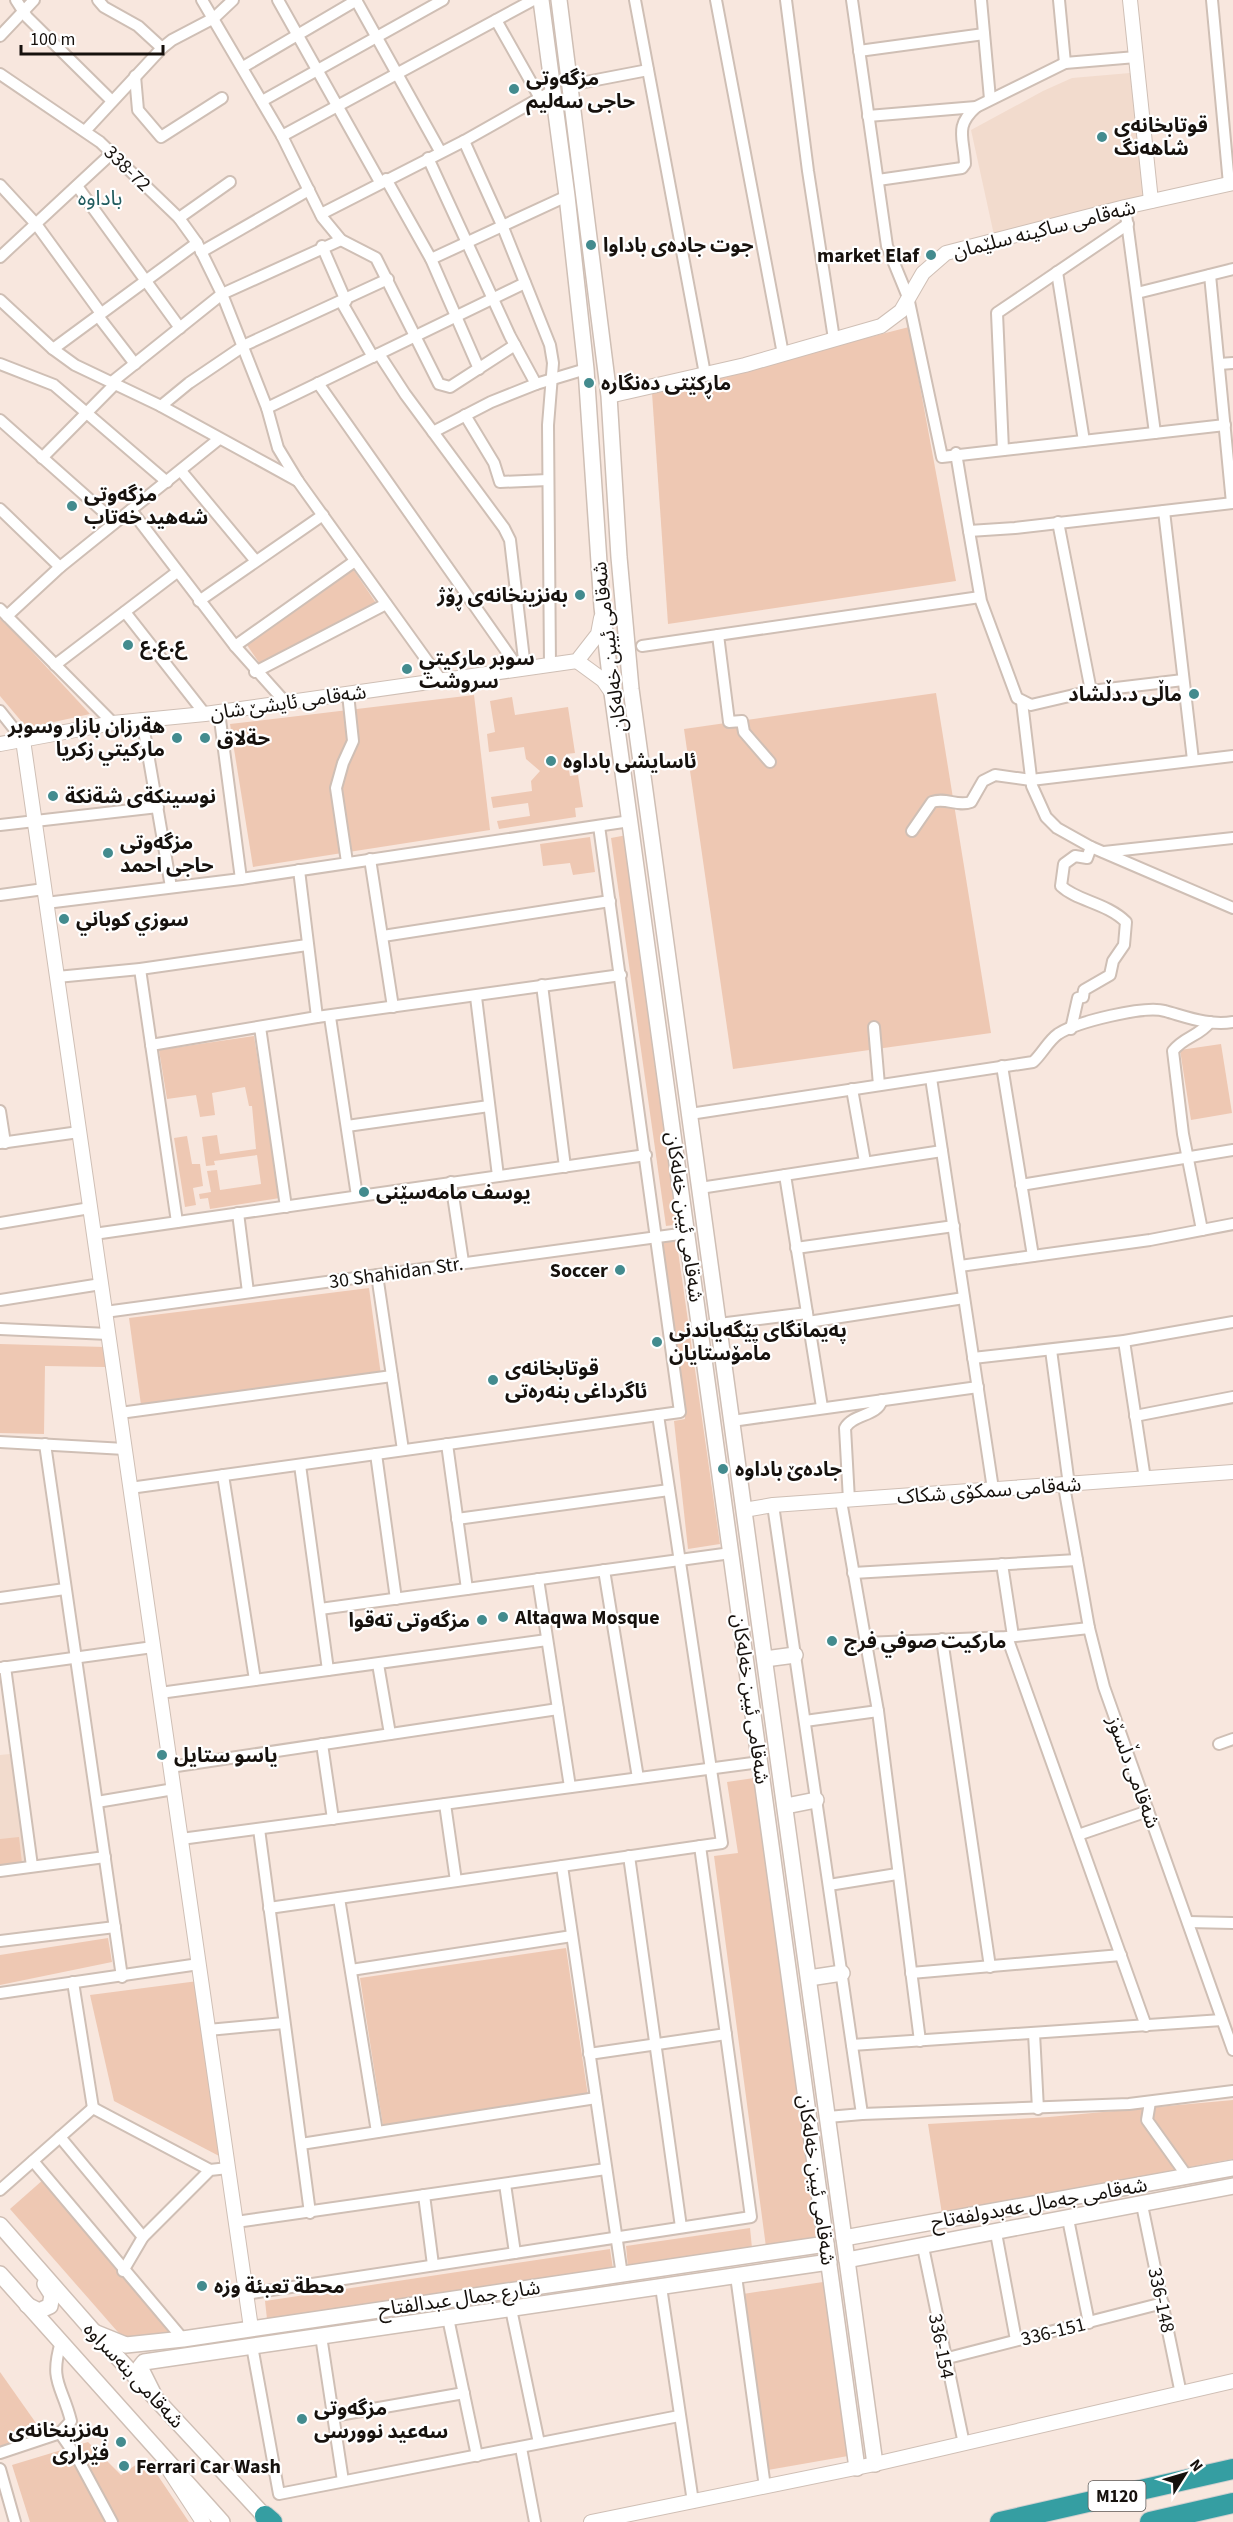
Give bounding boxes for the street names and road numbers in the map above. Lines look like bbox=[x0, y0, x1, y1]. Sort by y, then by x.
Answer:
street label: 338-72 bbox=[97, 139, 157, 198]
street label: شەقامی ساکینە سلێمان bbox=[950, 194, 1139, 266]
street label: شەقامی ئیبن خەلەکان bbox=[586, 560, 634, 734]
street label: شەقامی ئایشێ شان bbox=[208, 678, 368, 728]
street label: شەقامی ئیبن خەلەکان bbox=[658, 1130, 710, 1304]
street label: 30 Shahidan Str. bbox=[327, 1250, 465, 1296]
street label: شەقامی سمکۆی شکاک bbox=[896, 1471, 1082, 1511]
street label: شەقامی ئیبن خەلەکان bbox=[724, 1612, 776, 1786]
street label: شەقامی دڵسۆز bbox=[1099, 1711, 1168, 1833]
street label: شەقامی ئیبن خەلەکان bbox=[790, 2093, 842, 2267]
street label: شەقامی جەمال عەبدولفەتاح bbox=[929, 2171, 1150, 2237]
street label: 336-148 bbox=[1140, 2265, 1182, 2335]
street label: شارع جمال عبدالفتاح bbox=[376, 2274, 542, 2324]
street label: 336-151 bbox=[1018, 2310, 1089, 2354]
street label: 336-154 bbox=[921, 2311, 961, 2381]
street label: شەقامی بنەسراوە bbox=[77, 2316, 190, 2435]
road number: M120 bbox=[1088, 2481, 1146, 2511]

